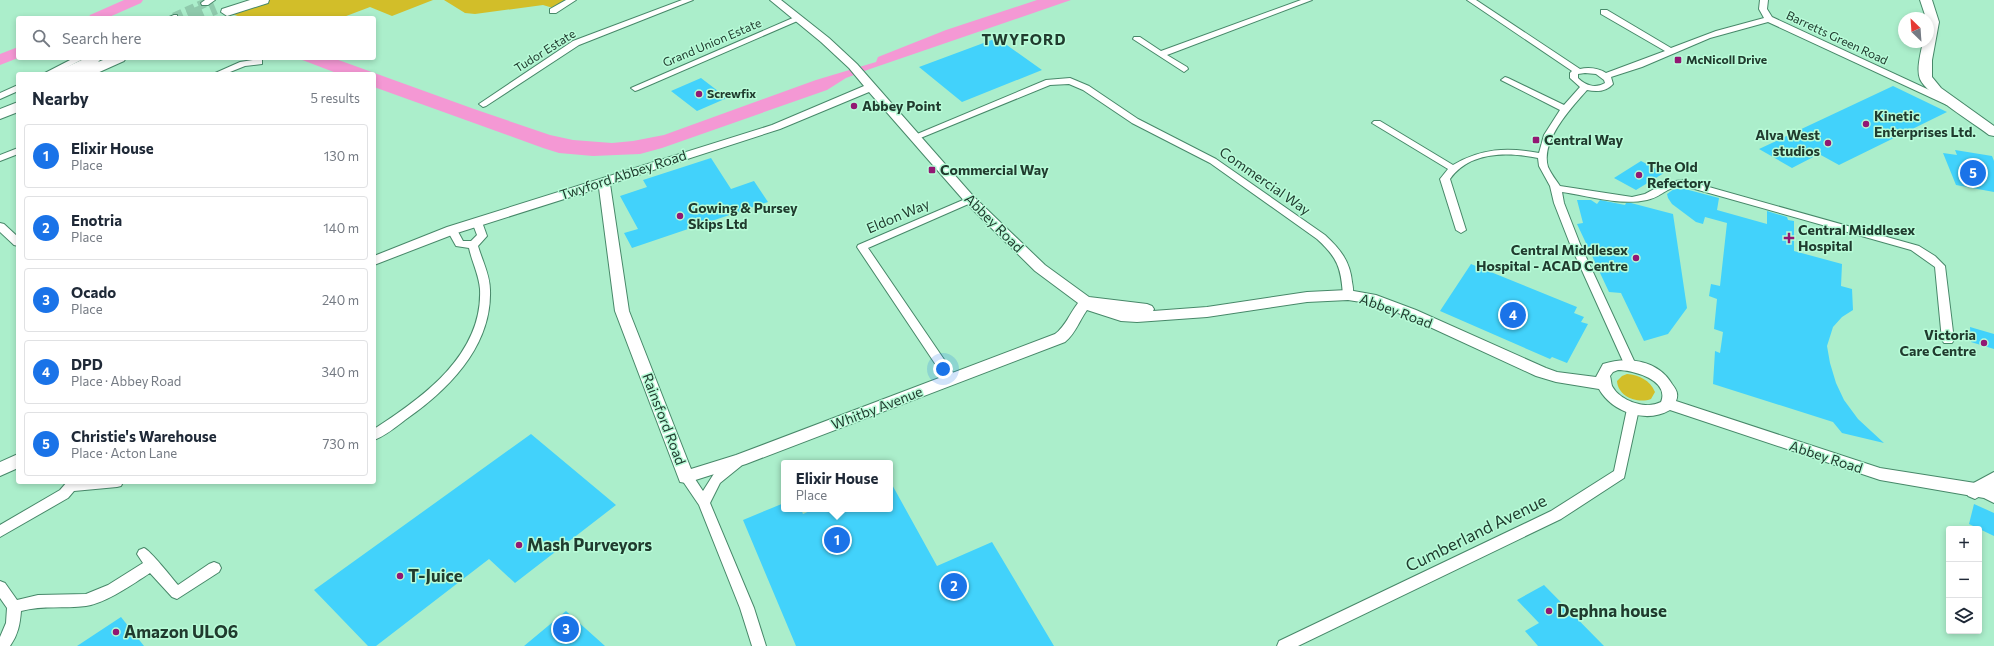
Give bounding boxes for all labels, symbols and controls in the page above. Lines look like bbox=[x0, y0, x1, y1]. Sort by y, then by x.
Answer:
street label: Barretts Green Road bbox=[1784, 7, 1891, 67]
north arrow bbox=[1898, 12, 1934, 48]
street label: Grand Union Estate bbox=[660, 15, 763, 69]
search box bbox=[16, 16, 376, 60]
street label: Tudor Estate bbox=[511, 26, 578, 74]
icon: search bbox=[30, 27, 52, 49]
text: Search here bbox=[62, 29, 141, 47]
district label: TWYFORD bbox=[982, 30, 1066, 48]
place label: McNicoll Drive bbox=[1686, 52, 1767, 66]
marker: McNicoll Drive bbox=[1673, 55, 1683, 65]
place label: Screwfix bbox=[707, 86, 756, 100]
text: Nearby bbox=[32, 88, 89, 109]
marker: Screwfix bbox=[694, 89, 704, 99]
text: 5 results bbox=[310, 90, 360, 106]
place label: Abbey Point bbox=[862, 97, 941, 114]
marker: Abbey Point bbox=[849, 101, 859, 111]
place label: Kinetic Enterprises Ltd. bbox=[1874, 107, 1976, 140]
marker: Kinetic Enterprises Ltd. bbox=[1861, 119, 1871, 129]
place label: Alva West studios bbox=[1755, 126, 1820, 159]
place label: Central Way bbox=[1544, 131, 1624, 148]
marker: Central Way bbox=[1531, 135, 1541, 145]
marker: Alva West studios bbox=[1823, 138, 1833, 148]
text: Elixir House bbox=[71, 139, 154, 157]
street label: Commercial Way bbox=[1217, 143, 1314, 218]
street label: Twyford Abbey Road bbox=[557, 146, 688, 203]
text: 1 bbox=[43, 148, 49, 164]
text: 130 m bbox=[324, 148, 359, 164]
text: Place bbox=[71, 157, 103, 173]
place label: The Old Refectory bbox=[1647, 158, 1711, 191]
pin: 5 bbox=[1960, 158, 1986, 188]
place label: Commercial Way bbox=[940, 161, 1049, 178]
marker: Commercial Way bbox=[927, 165, 937, 175]
marker: The Old Refectory bbox=[1634, 170, 1644, 180]
street label: Abbey Road bbox=[961, 190, 1027, 256]
street label: Eldon Way bbox=[864, 195, 932, 236]
place label: Gowing & Pursey Skips Ltd bbox=[688, 199, 798, 232]
text: Enotria bbox=[71, 211, 122, 229]
marker: Gowing & Pursey Skips Ltd bbox=[675, 211, 685, 221]
text: 2 bbox=[42, 220, 50, 236]
text: 140 m bbox=[323, 220, 359, 236]
place label: Central Middlesex Hospital bbox=[1798, 221, 1915, 254]
text: Place bbox=[71, 229, 103, 245]
marker: Central Middlesex Hospital bbox=[1783, 232, 1795, 244]
place label: Central Middlesex Hospital - ACAD Centre bbox=[1476, 241, 1628, 274]
marker: Central Middlesex Hospital - ACAD Centre bbox=[1631, 253, 1641, 263]
text: Ocado bbox=[71, 283, 116, 301]
street label: Abbey Road bbox=[1358, 290, 1435, 332]
text: 3 bbox=[42, 292, 50, 308]
text: 240 m bbox=[322, 292, 359, 308]
pin: 4 bbox=[1500, 300, 1526, 330]
text: Place bbox=[71, 301, 103, 317]
place label: Victoria Care Centre bbox=[1900, 326, 1976, 359]
marker: Victoria Care Centre bbox=[1979, 338, 1989, 348]
text: DPD bbox=[71, 355, 103, 373]
your location bbox=[933, 359, 953, 379]
text: 4 bbox=[42, 364, 50, 380]
text: 340 m bbox=[321, 364, 359, 380]
street label: Rainsford Road bbox=[639, 370, 690, 467]
text: Place · Abbey Road bbox=[71, 373, 181, 389]
street label: Whitby Avenue bbox=[829, 382, 925, 433]
text: Christie's Warehouse bbox=[71, 427, 217, 445]
text: 5 bbox=[42, 436, 50, 452]
text: 730 m bbox=[322, 436, 359, 452]
street label: Abbey Road bbox=[1787, 437, 1865, 476]
text: Place · Acton Lane bbox=[71, 445, 177, 461]
popup bbox=[781, 460, 893, 512]
text: Elixir House bbox=[796, 469, 878, 487]
text: Place bbox=[796, 487, 827, 503]
street label: Cumberland Avenue bbox=[1402, 489, 1550, 576]
pin: 1 bbox=[824, 525, 850, 555]
map controls bbox=[1946, 526, 1982, 634]
button: + bbox=[1946, 526, 1982, 562]
place label: Mash Purveyors bbox=[527, 534, 652, 555]
marker: Mash Purveyors bbox=[514, 540, 524, 550]
button: − bbox=[1946, 562, 1982, 598]
place label: T-Juice bbox=[408, 565, 463, 586]
marker: T-Juice bbox=[395, 571, 405, 581]
pin: 2 bbox=[941, 571, 967, 601]
button: layers bbox=[1946, 598, 1982, 634]
place label: Dephna house bbox=[1557, 600, 1667, 621]
marker: Dephna house bbox=[1544, 606, 1554, 616]
pin: 3 bbox=[553, 614, 579, 644]
place label: Amazon ULO6 bbox=[124, 621, 238, 642]
marker: Amazon ULO6 bbox=[111, 627, 121, 637]

